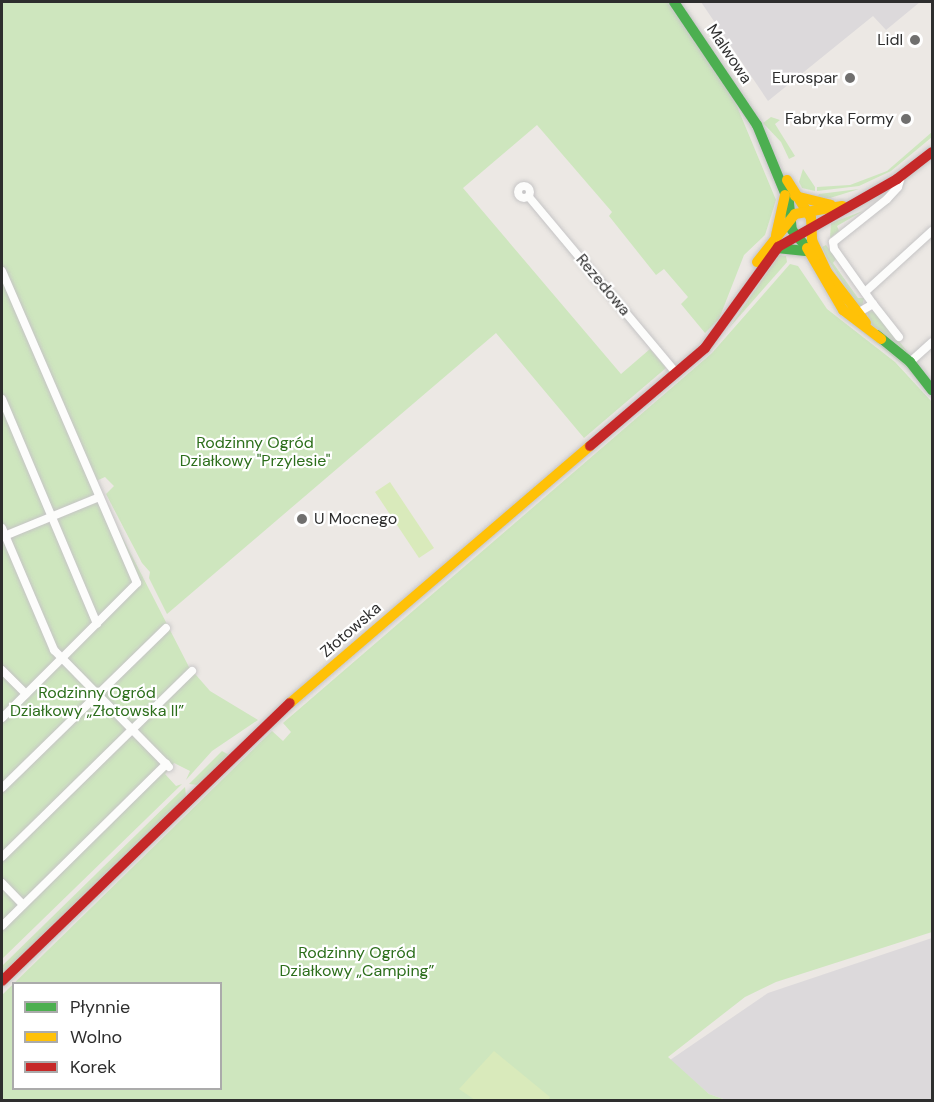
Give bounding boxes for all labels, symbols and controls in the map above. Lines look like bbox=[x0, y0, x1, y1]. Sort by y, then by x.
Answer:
street label: Malwowa bbox=[702, 21, 756, 87]
place label: Lidl bbox=[877, 30, 903, 50]
marker: Lidl bbox=[908, 33, 922, 47]
place label: Eurospar bbox=[772, 68, 838, 88]
marker: Eurospar bbox=[843, 71, 857, 85]
place label: Fabryka Formy bbox=[785, 109, 894, 129]
marker: Fabryka Formy bbox=[899, 112, 913, 126]
street label: Rezedowa bbox=[572, 250, 634, 320]
park label: Rodzinny Ogród Działkowy "Przylesie" bbox=[180, 433, 330, 471]
place label: U Mocnego bbox=[314, 509, 397, 529]
marker: U Mocnego bbox=[295, 512, 309, 526]
street label: Złotowska bbox=[317, 598, 385, 662]
park label: Rodzinny Ogród Działkowy „Złotowska II” bbox=[10, 683, 184, 721]
park label: Rodzinny Ogród Działkowy „Camping” bbox=[280, 943, 434, 981]
legend bbox=[12, 982, 222, 1090]
text: Płynnie bbox=[70, 995, 130, 1019]
text: Wolno bbox=[70, 1025, 122, 1049]
text: Korek bbox=[70, 1055, 116, 1079]

